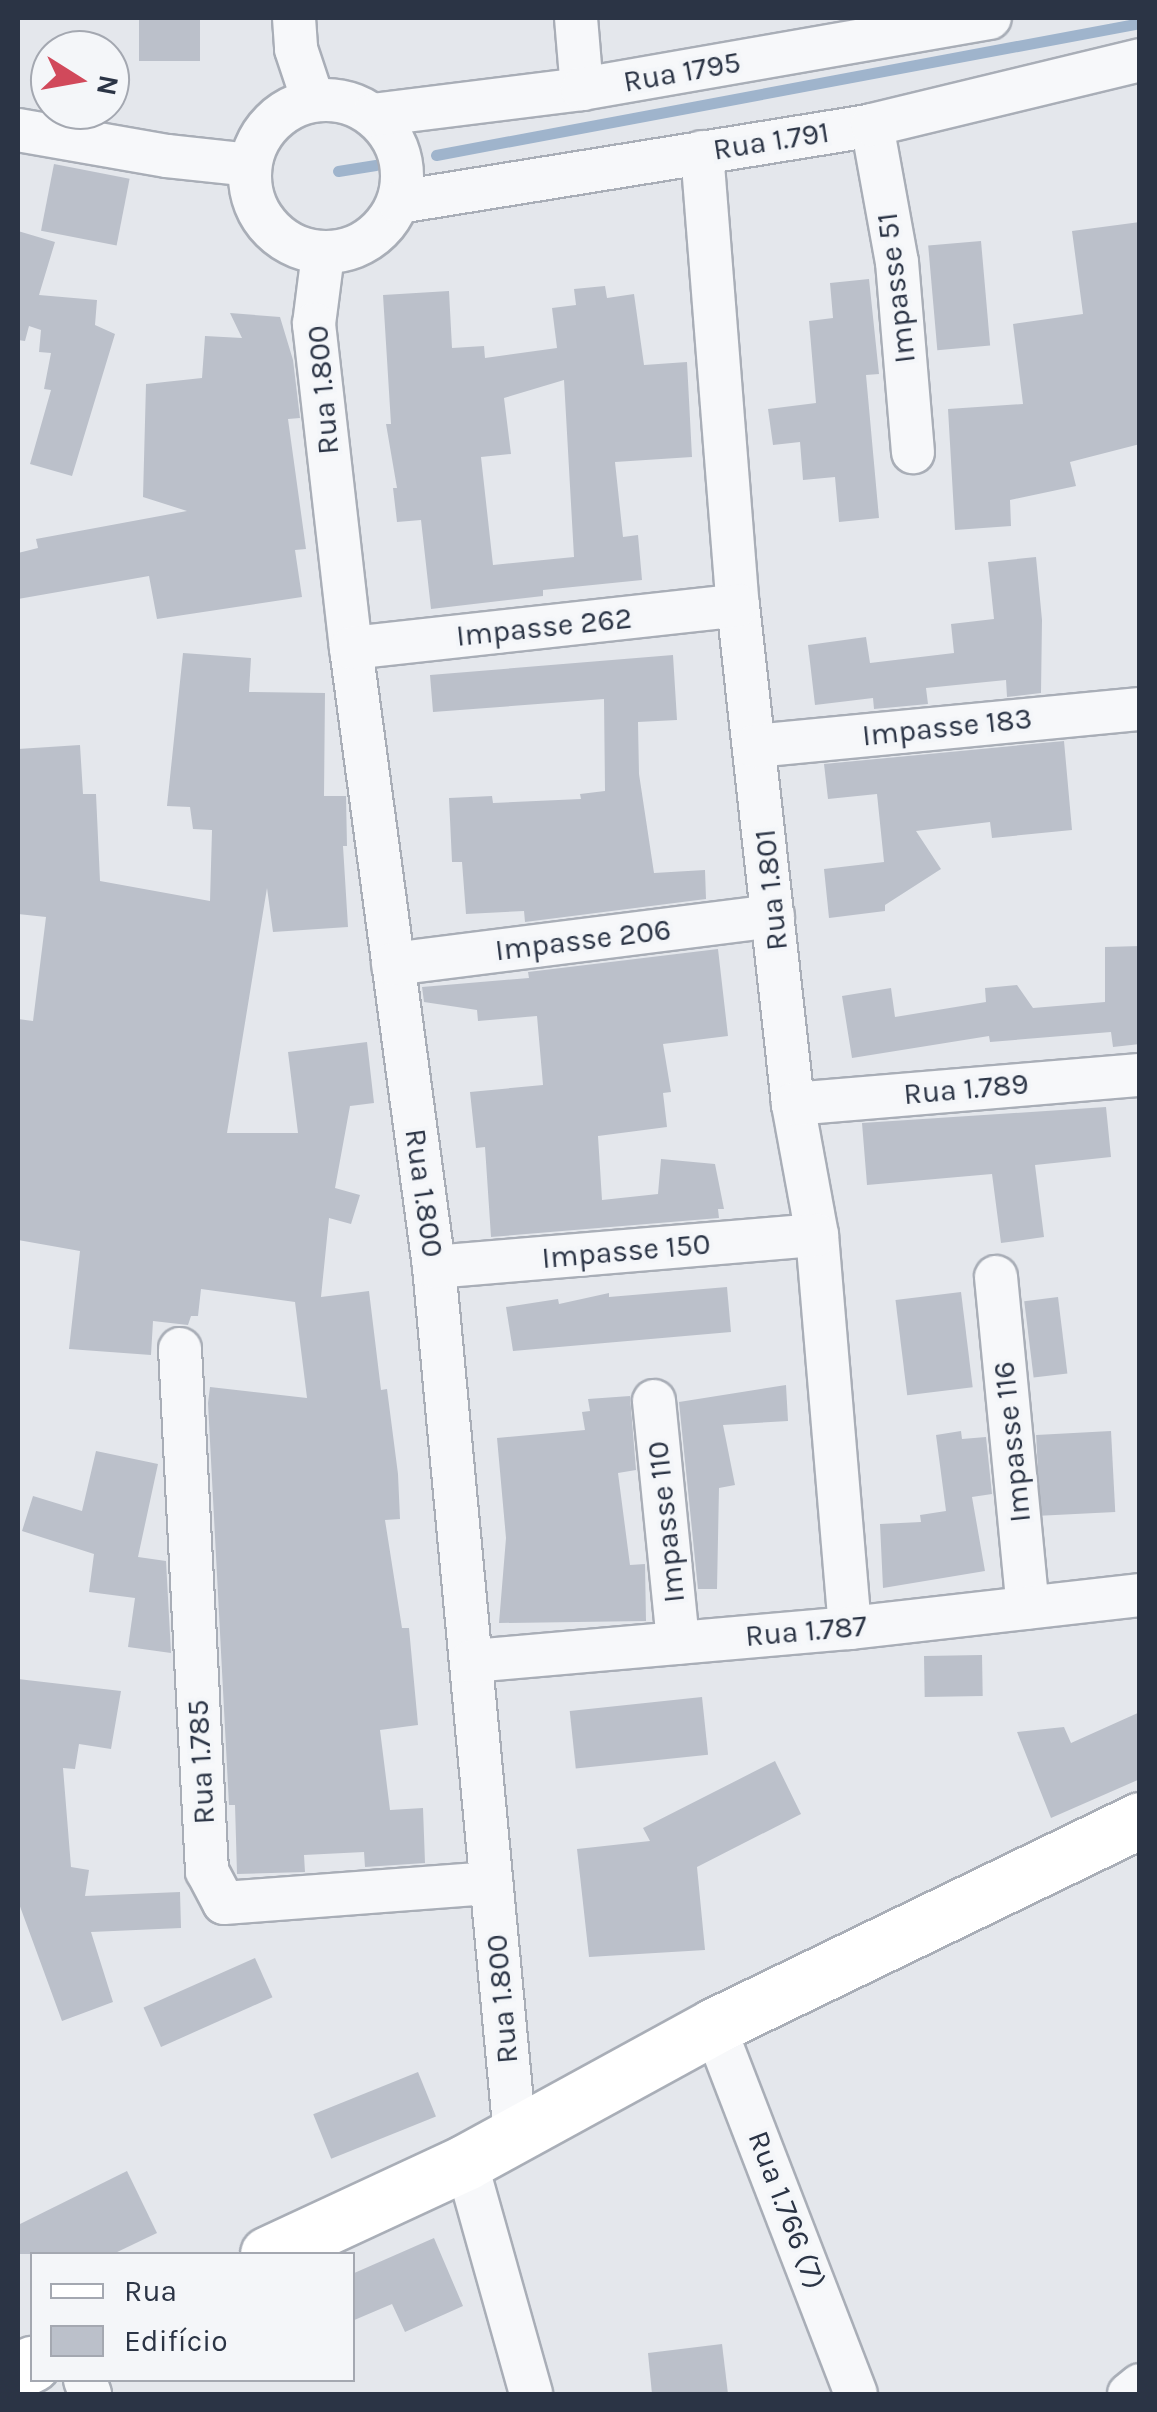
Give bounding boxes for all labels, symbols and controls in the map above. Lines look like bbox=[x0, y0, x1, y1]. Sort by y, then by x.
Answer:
north arrow bbox=[30, 30, 130, 130]
street label: Rua 1795 bbox=[621, 44, 743, 100]
text: N bbox=[90, 72, 126, 98]
street label: Rua 1.791 bbox=[710, 114, 832, 168]
street label: Impasse 51 bbox=[869, 211, 923, 365]
street label: Rua 1.800 bbox=[299, 324, 347, 456]
street label: Impasse 262 bbox=[454, 600, 634, 654]
street label: Impasse 183 bbox=[860, 700, 1034, 754]
street label: Rua 1.801 bbox=[747, 828, 795, 952]
street label: Impasse 206 bbox=[493, 911, 673, 969]
street label: Rua 1.789 bbox=[902, 1066, 1030, 1112]
street label: Rua 1.800 bbox=[397, 1126, 451, 1260]
street label: Impasse 150 bbox=[540, 1226, 712, 1276]
street label: Impasse 116 bbox=[986, 1360, 1038, 1524]
street label: Impasse 110 bbox=[640, 1439, 692, 1605]
street label: Rua 1.787 bbox=[744, 1608, 868, 1654]
street label: Rua 1.785 bbox=[180, 1699, 222, 1825]
street label: Rua 1.800 bbox=[478, 1933, 526, 2065]
street label: Rua 1.766 (7) bbox=[740, 2126, 834, 2294]
legend bbox=[30, 2252, 355, 2382]
text: Rua bbox=[124, 2273, 177, 2309]
text: Edifício bbox=[124, 2323, 228, 2359]

